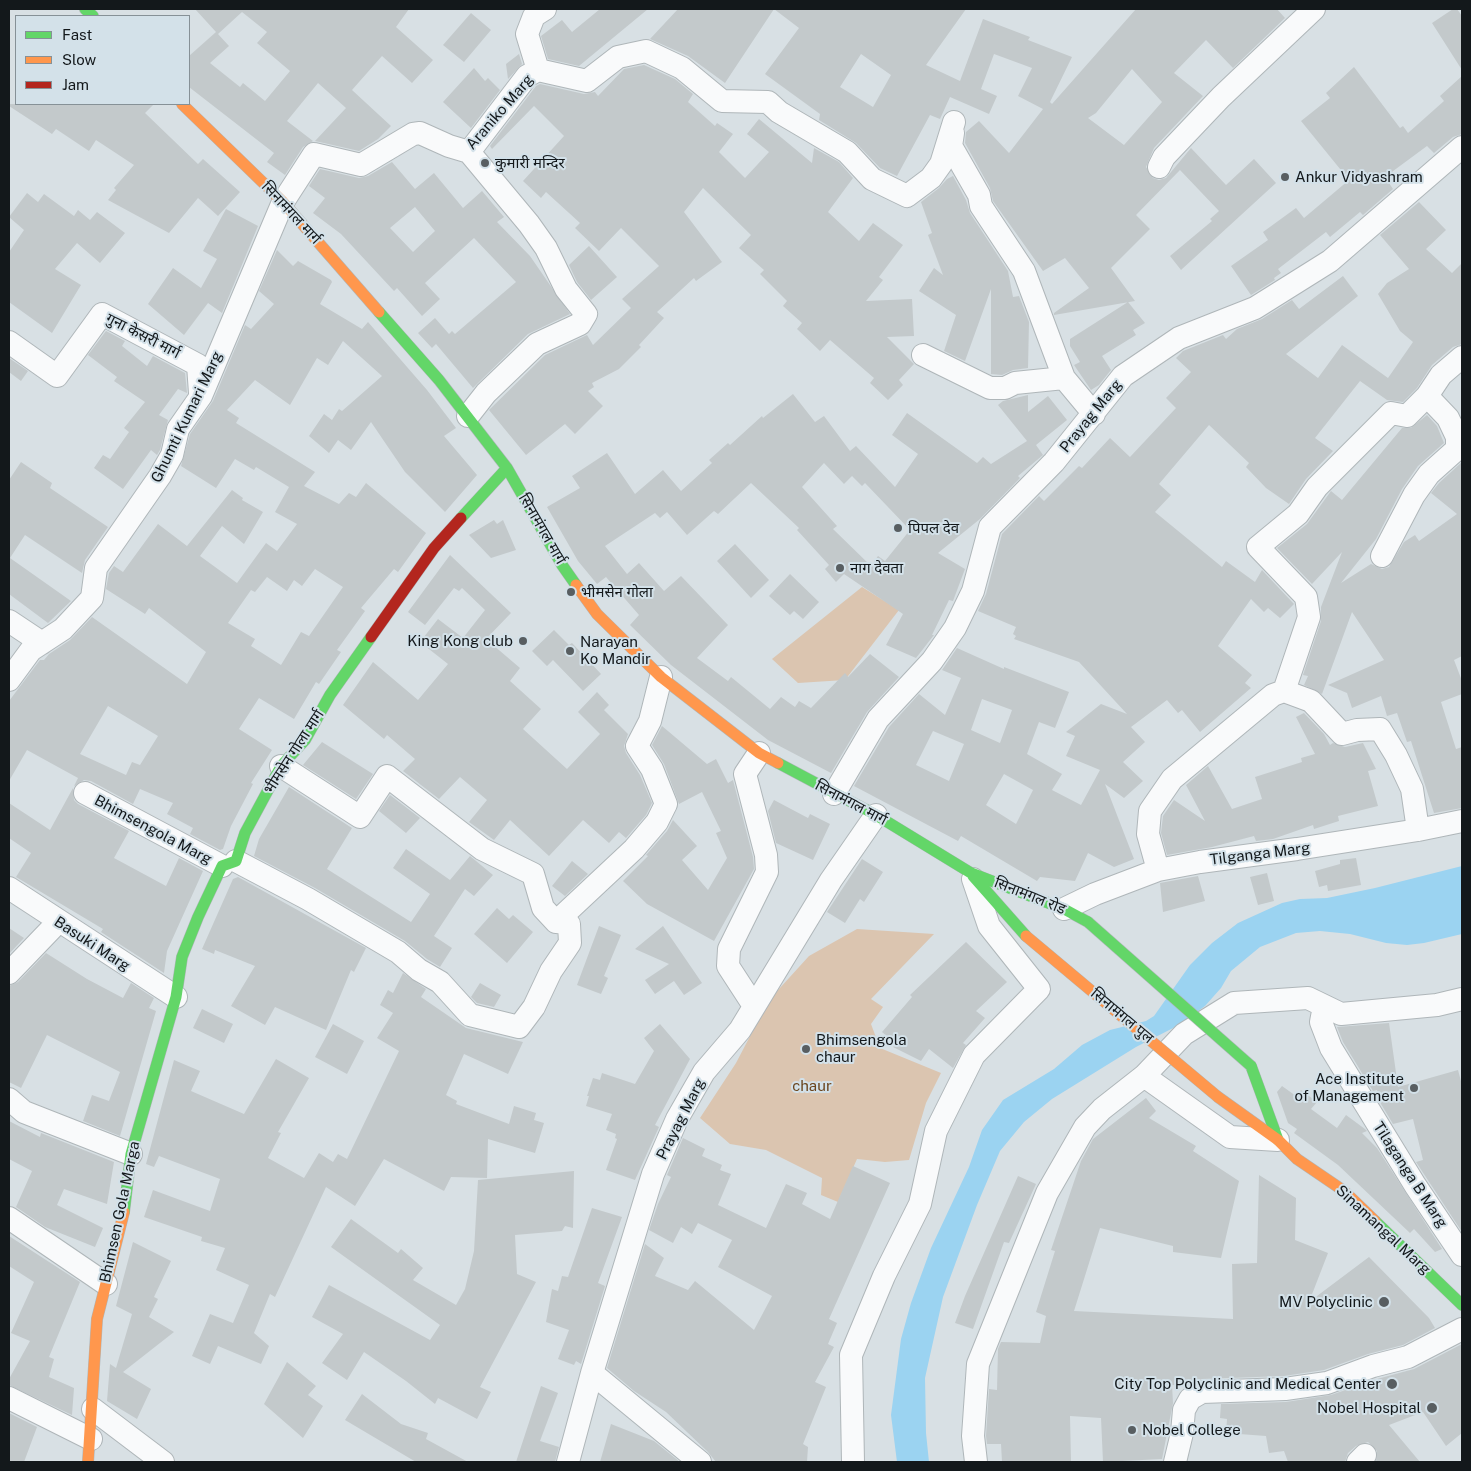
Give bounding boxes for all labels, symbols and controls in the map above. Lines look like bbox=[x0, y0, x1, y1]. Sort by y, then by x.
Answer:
legend bbox=[15, 15, 190, 105]
text: Fast bbox=[62, 26, 92, 43]
text: Slow bbox=[62, 51, 96, 68]
street label: Araniko Marg bbox=[462, 71, 538, 153]
text: Jam bbox=[62, 76, 89, 93]
place label: कुमारी मन्दिर bbox=[495, 154, 565, 172]
marker: कुमारी मन्दिर bbox=[479, 157, 491, 169]
place label: Ankur Vidyashram bbox=[1295, 168, 1423, 186]
marker: Ankur Vidyashram bbox=[1279, 171, 1291, 183]
street label: सिनामंगल मार्ग bbox=[258, 178, 324, 248]
street label: गुना केसरी मार्ग bbox=[103, 310, 183, 362]
street label: Ghumti Kumari Marg bbox=[147, 348, 227, 486]
street label: Prayag Marg bbox=[1056, 376, 1126, 456]
street label: सिनामंगल मार्ग bbox=[515, 490, 569, 568]
place label: पिपल देव bbox=[908, 519, 959, 537]
marker: पिपल देव bbox=[892, 522, 904, 534]
place label: नाग देवता bbox=[850, 559, 903, 577]
marker: नाग देवता bbox=[834, 562, 846, 574]
place label: भीमसेन गोला bbox=[581, 583, 653, 601]
marker: भीमसेन गोला bbox=[565, 586, 577, 598]
place label: King Kong club bbox=[407, 632, 513, 650]
place label: Narayan Ko Mandir bbox=[580, 633, 651, 668]
marker: King Kong club bbox=[517, 635, 529, 647]
marker: Narayan Ko Mandir bbox=[564, 645, 576, 657]
street label: भीमसेन गोला मार्ग bbox=[260, 706, 328, 798]
street label: सिनामंगल मार्ग bbox=[812, 777, 890, 829]
street label: Bhimsengola Marg bbox=[91, 791, 215, 869]
street label: Tilganga Marg bbox=[1209, 839, 1311, 869]
street label: सिनामंगल रोड bbox=[992, 874, 1068, 918]
street label: Basuki Marg bbox=[51, 913, 133, 975]
street label: सिनामंगल पुल bbox=[1087, 985, 1157, 1047]
place label: Bhimsengola chaur bbox=[816, 1031, 906, 1066]
marker: Bhimsengola chaur bbox=[800, 1043, 812, 1055]
place label: Ace Institute of Management bbox=[1295, 1070, 1404, 1105]
street label: Prayag Marg bbox=[653, 1075, 709, 1163]
park label: chaur bbox=[792, 1077, 832, 1095]
marker: Ace Institute of Management bbox=[1408, 1082, 1420, 1094]
street label: Tilaganga B Marg bbox=[1369, 1119, 1451, 1231]
street label: Bhimsen Gola Marga bbox=[96, 1140, 144, 1284]
street label: Sinamangal Marg bbox=[1332, 1182, 1434, 1278]
place label: MV Polyclinic bbox=[1279, 1293, 1373, 1311]
marker: MV Polyclinic bbox=[1377, 1295, 1391, 1309]
place label: City Top Polyclinic and Medical Center bbox=[1114, 1375, 1381, 1393]
marker: City Top Polyclinic and Medical Center bbox=[1385, 1377, 1399, 1391]
place label: Nobel Hospital bbox=[1317, 1399, 1421, 1417]
marker: Nobel Hospital bbox=[1425, 1401, 1439, 1415]
place label: Nobel College bbox=[1142, 1421, 1241, 1439]
marker: Nobel College bbox=[1126, 1424, 1138, 1436]

